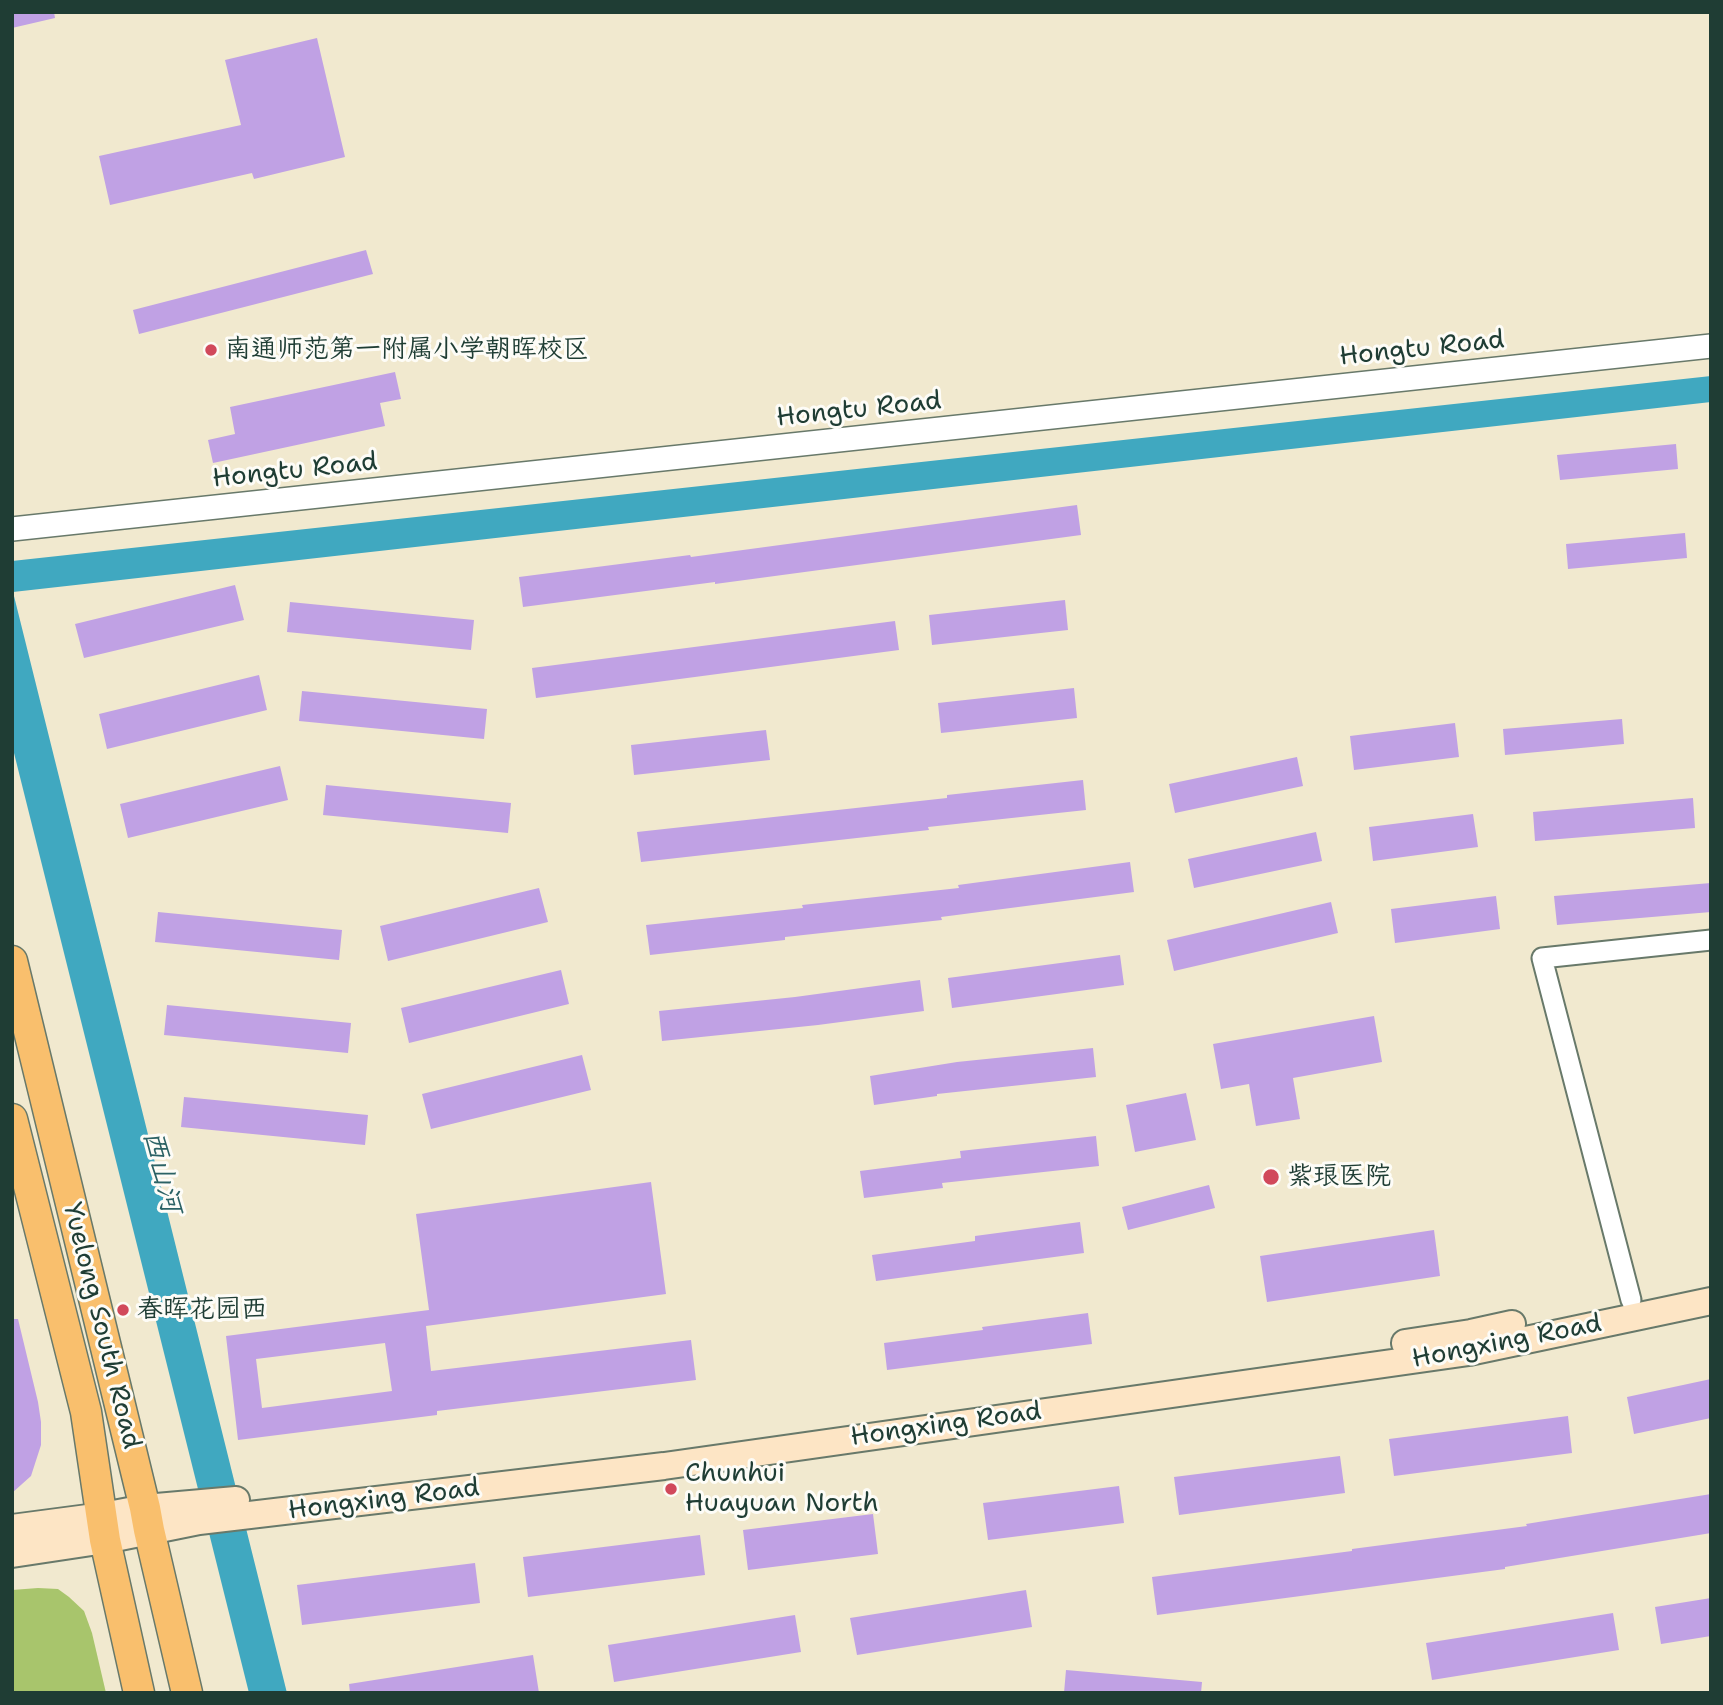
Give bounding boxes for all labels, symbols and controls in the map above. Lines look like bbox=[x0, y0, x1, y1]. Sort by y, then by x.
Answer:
street label: Hongtu Road bbox=[1338, 325, 1506, 373]
place label: 南通师范第一附属小学朝晖校区 bbox=[225, 334, 589, 366]
marker: 南通师范第一附属小学朝晖校区 bbox=[203, 342, 219, 358]
street label: Hongtu Road bbox=[775, 386, 943, 434]
street label: Hongtu Road bbox=[211, 447, 379, 495]
water label: 西山河 bbox=[135, 1127, 187, 1217]
place label: 紫琅医院 bbox=[1287, 1161, 1391, 1193]
marker: 紫琅医院 bbox=[1261, 1167, 1281, 1187]
street label: Yuelong South Road bbox=[55, 1200, 147, 1452]
place label: 春晖花园西 bbox=[137, 1294, 267, 1326]
marker: 春晖花园西 bbox=[115, 1302, 131, 1318]
street label: Hongxing Road bbox=[1410, 1308, 1604, 1376]
street label: Hongxing Road bbox=[849, 1396, 1043, 1454]
place label: Chunhui Huayuan North bbox=[685, 1458, 879, 1520]
street label: Hongxing Road bbox=[287, 1473, 481, 1527]
marker: Chunhui Huayuan North bbox=[663, 1481, 679, 1497]

